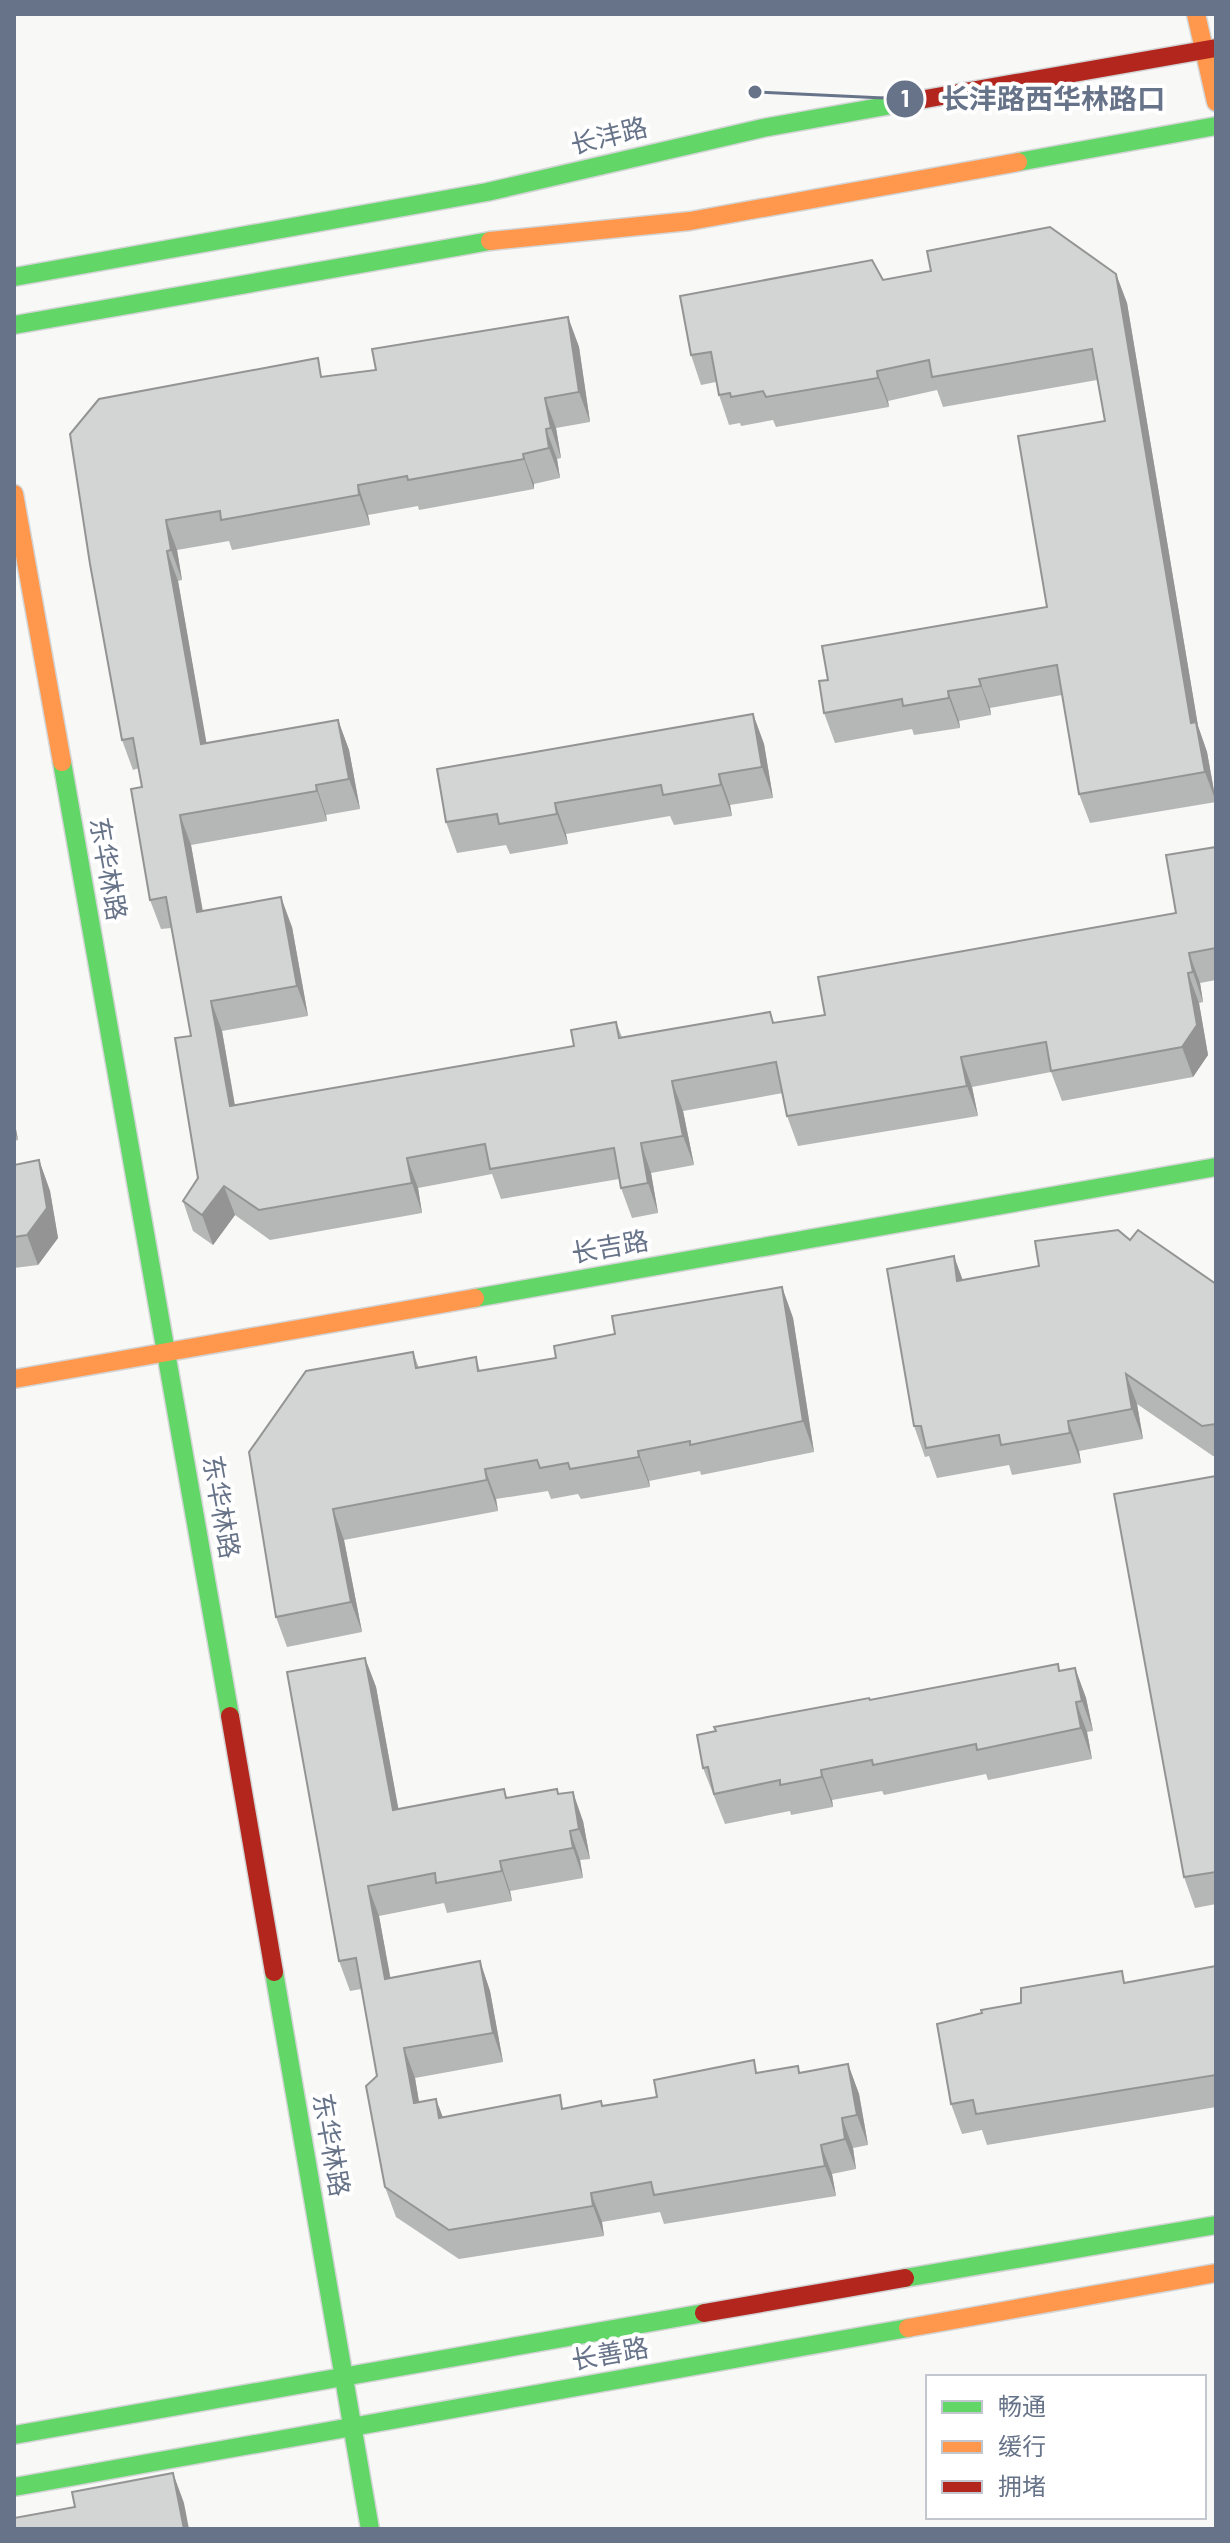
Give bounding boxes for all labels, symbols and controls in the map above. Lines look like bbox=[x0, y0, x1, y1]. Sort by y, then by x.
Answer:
callout: 长沣路西华林路口 bbox=[885, 73, 1181, 125]
text: 长沣路西华林路口 bbox=[941, 81, 1165, 115]
text: 1 bbox=[901, 83, 909, 112]
street label: 长沣路 bbox=[567, 110, 650, 159]
street label: 东华林路 bbox=[85, 815, 134, 923]
street label: 长吉路 bbox=[569, 1223, 651, 1268]
street label: 东华林路 bbox=[198, 1453, 247, 1561]
street label: 东华林路 bbox=[308, 2091, 357, 2199]
street label: 长善路 bbox=[569, 2330, 651, 2375]
legend bbox=[926, 2375, 1206, 2519]
text: 畅通 bbox=[998, 2391, 1046, 2420]
text: 缓行 bbox=[998, 2431, 1046, 2460]
text: 拥堵 bbox=[998, 2471, 1046, 2500]

